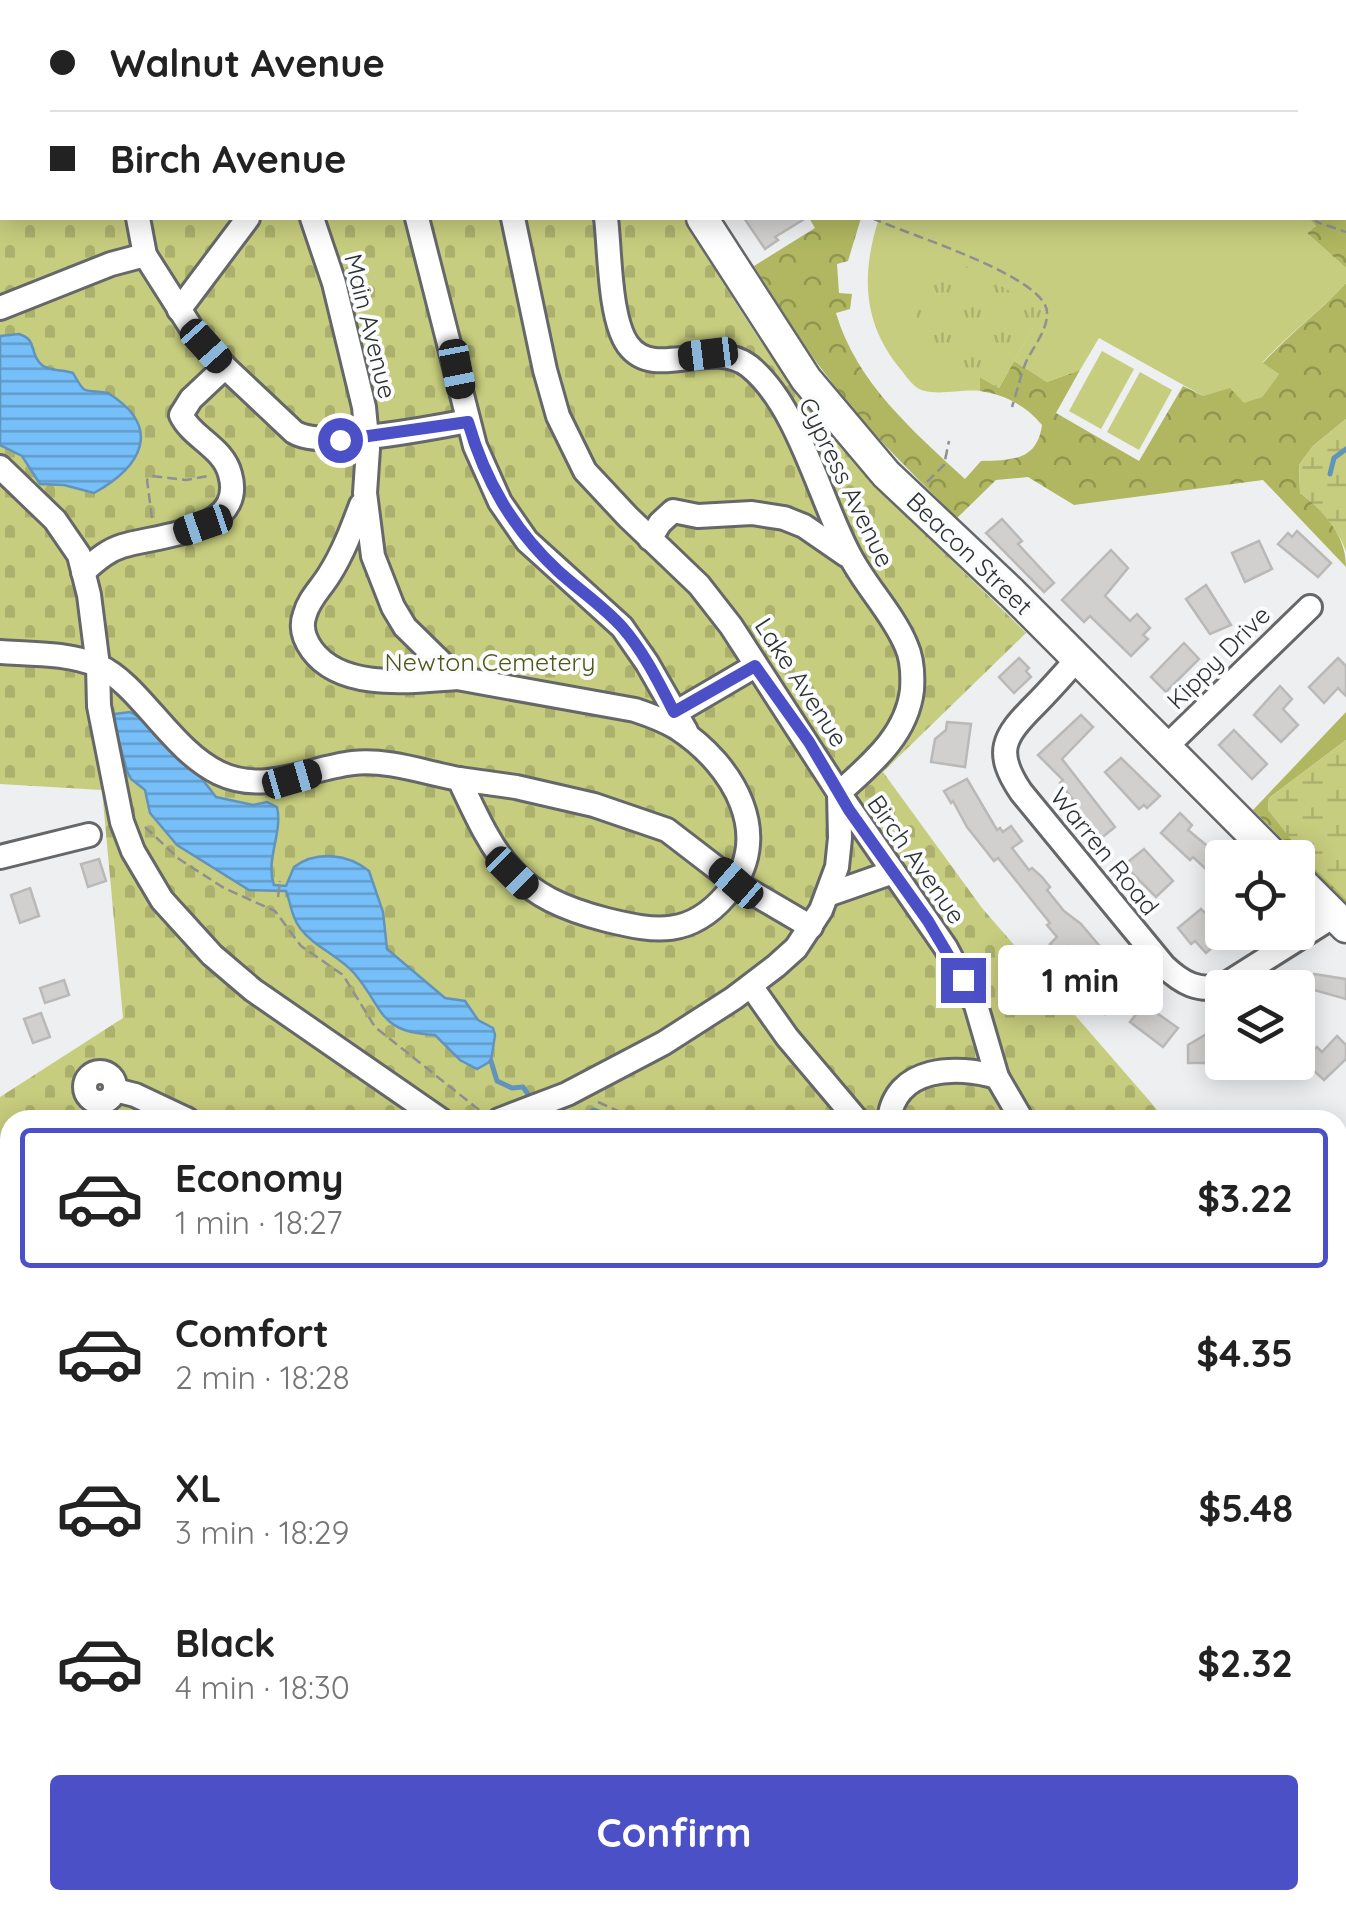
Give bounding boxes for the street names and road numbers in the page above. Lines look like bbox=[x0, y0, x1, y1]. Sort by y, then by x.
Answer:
street label: Main Avenue bbox=[338, 250, 404, 402]
street label: Cypress Avenue bbox=[793, 392, 901, 572]
street label: Beacon Street bbox=[901, 485, 1039, 621]
street label: Kippy Drive bbox=[1160, 599, 1276, 715]
street label: Lake Avenue bbox=[749, 612, 855, 752]
street label: Warren Road bbox=[1044, 781, 1166, 921]
street label: Birch Avenue bbox=[861, 789, 973, 929]

